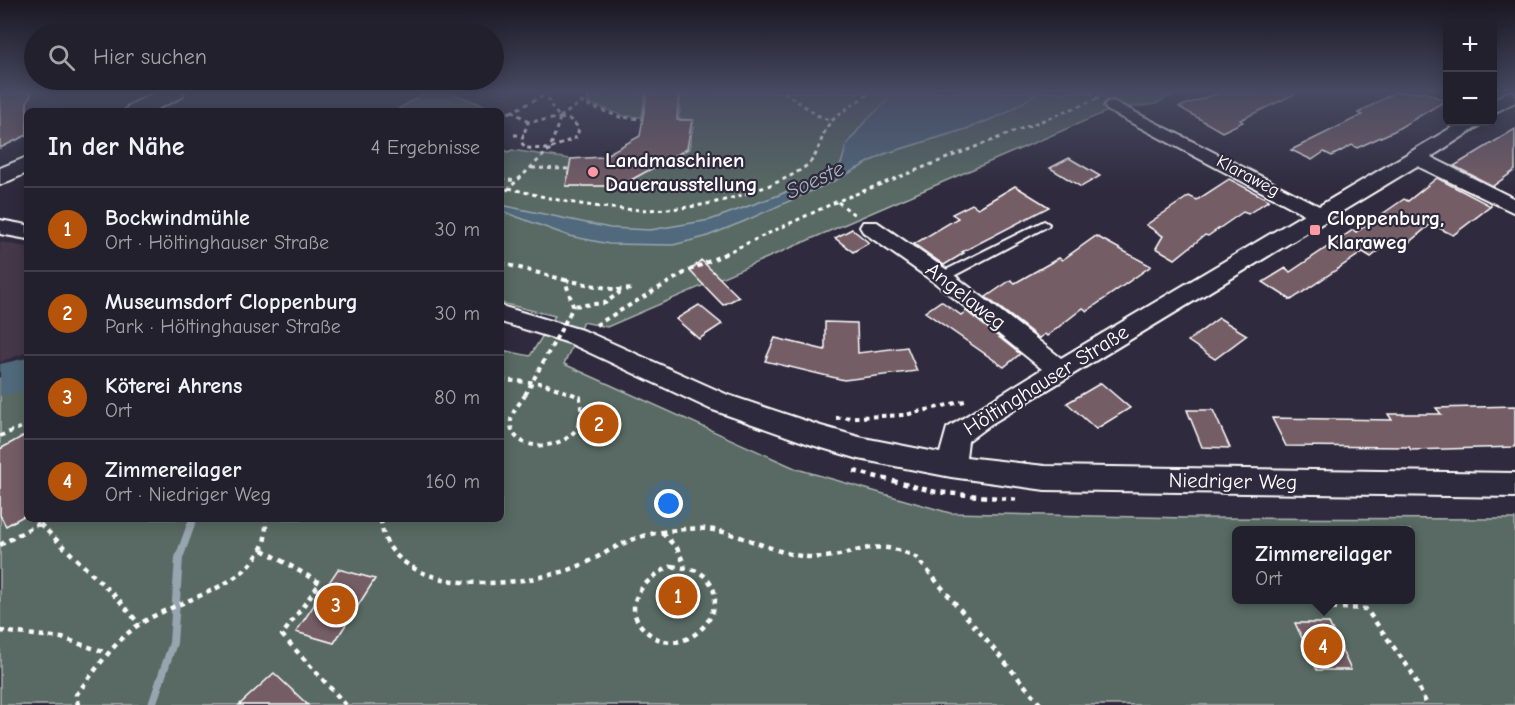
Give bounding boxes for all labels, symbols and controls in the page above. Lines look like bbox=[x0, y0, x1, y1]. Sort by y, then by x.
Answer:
map controls bbox=[1443, 18, 1497, 126]
button: + bbox=[1443, 18, 1497, 72]
search box bbox=[24, 24, 504, 90]
icon: search bbox=[45, 41, 78, 74]
text: Hier suchen bbox=[93, 44, 207, 70]
button: − bbox=[1443, 72, 1497, 126]
text: In der Nähe bbox=[48, 132, 185, 162]
text: 4 Ergebnisse bbox=[371, 136, 480, 159]
place label: Landmaschinen Dauerausstellung bbox=[605, 148, 758, 196]
street label: Klaraweg bbox=[1213, 151, 1283, 201]
water label: Soeste bbox=[782, 155, 848, 205]
marker: Landmaschinen Dauerausstellung bbox=[586, 165, 600, 179]
text: Bockwindmühle bbox=[105, 205, 250, 231]
place label: Cloppenburg, Klaraweg bbox=[1327, 206, 1444, 254]
text: 1 bbox=[64, 218, 71, 241]
text: 30 m bbox=[434, 218, 480, 241]
marker: Cloppenburg, Klaraweg bbox=[1308, 223, 1322, 237]
text: Ort · Höltinghauser Straße bbox=[105, 231, 329, 254]
street label: Angelaweg bbox=[921, 257, 1011, 335]
text: Museumsdorf Cloppenburg bbox=[105, 289, 358, 315]
text: 2 bbox=[63, 302, 72, 325]
text: 30 m bbox=[434, 302, 480, 325]
text: Park · Höltinghauser Straße bbox=[105, 315, 341, 338]
street label: Höltinghauser Straße bbox=[959, 320, 1133, 440]
text: Köterei Ahrens bbox=[105, 373, 242, 399]
text: 3 bbox=[63, 386, 72, 409]
text: 80 m bbox=[434, 386, 480, 409]
text: Ort bbox=[105, 399, 132, 422]
pin: 2 bbox=[580, 402, 618, 446]
text: Zimmereilager bbox=[105, 457, 241, 483]
street label: Niedriger Weg bbox=[1168, 468, 1298, 494]
text: 4 bbox=[63, 470, 72, 493]
text: 160 m bbox=[426, 470, 480, 493]
text: Ort · Niedriger Weg bbox=[105, 483, 271, 506]
your location bbox=[654, 489, 683, 518]
popup bbox=[1232, 526, 1415, 604]
text: Zimmereilager bbox=[1255, 541, 1392, 567]
text: Ort bbox=[1255, 567, 1282, 590]
pin: 1 bbox=[658, 574, 698, 618]
pin: 3 bbox=[316, 582, 356, 628]
pin: 4 bbox=[1304, 624, 1342, 668]

